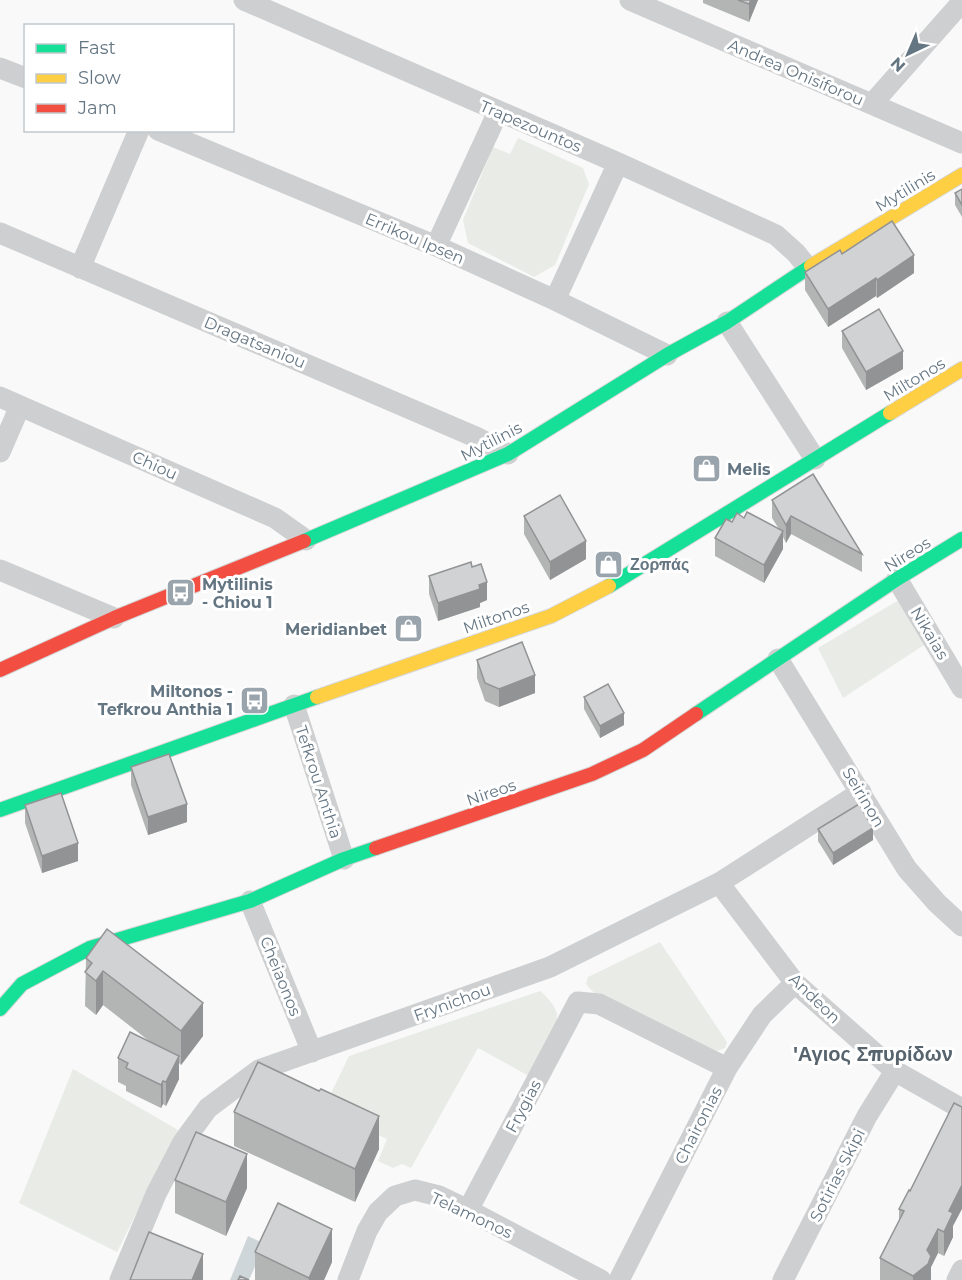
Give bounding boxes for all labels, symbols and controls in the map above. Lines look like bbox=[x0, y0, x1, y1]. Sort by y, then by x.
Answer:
legend bbox=[24, 24, 234, 132]
north arrow bbox=[878, 24, 938, 84]
street label: Andrea Onisiforou bbox=[725, 35, 866, 110]
text: Fast bbox=[78, 37, 116, 59]
text: N bbox=[887, 53, 909, 76]
text: Slow bbox=[78, 67, 121, 89]
text: Jam bbox=[77, 97, 117, 119]
street label: Trapezountos bbox=[477, 97, 585, 156]
street label: Mytilinis bbox=[872, 165, 939, 216]
street label: Errikou Ipsen bbox=[362, 209, 467, 268]
street label: Dragatsaniou bbox=[201, 313, 308, 372]
street label: Miltonos bbox=[880, 354, 949, 405]
street label: Mytilinis bbox=[457, 418, 525, 465]
street label: Chiou bbox=[129, 447, 180, 484]
shop icon: Melis bbox=[690, 453, 722, 485]
place label: Melis bbox=[727, 460, 771, 479]
street label: Nireos bbox=[881, 533, 934, 576]
shop icon: Ζορπάς bbox=[593, 548, 625, 580]
place label: Ζορπάς bbox=[630, 555, 689, 574]
place label: Mytilinis - Chiou 1 bbox=[202, 575, 273, 612]
bus stop icon: Mytilinis - Chiou 1 bbox=[165, 577, 197, 609]
street label: Miltonos bbox=[461, 597, 532, 638]
street label: Nikaias bbox=[907, 604, 953, 663]
shop icon: Meridianbet bbox=[392, 613, 424, 645]
place label: Meridianbet bbox=[285, 620, 387, 639]
place label: Miltonos - Tefkrou Anthia 1 bbox=[98, 682, 233, 719]
bus stop icon: Miltonos - Tefkrou Anthia 1 bbox=[238, 684, 270, 716]
street label: Tefkrou Anthia bbox=[291, 723, 346, 841]
street label: Seirinon bbox=[838, 764, 889, 830]
street label: Nireos bbox=[464, 775, 519, 810]
street label: Cheiaonos bbox=[256, 934, 305, 1019]
street label: Andeon bbox=[785, 969, 844, 1027]
street label: Frynichou bbox=[411, 980, 493, 1025]
district label: 'Αγιος Σπυρίδων bbox=[793, 1042, 953, 1066]
street label: Frygias bbox=[502, 1076, 545, 1136]
street label: Chaironias bbox=[671, 1083, 726, 1167]
street label: Sotirias Skipi bbox=[806, 1126, 869, 1225]
street label: Telamonos bbox=[428, 1188, 516, 1243]

